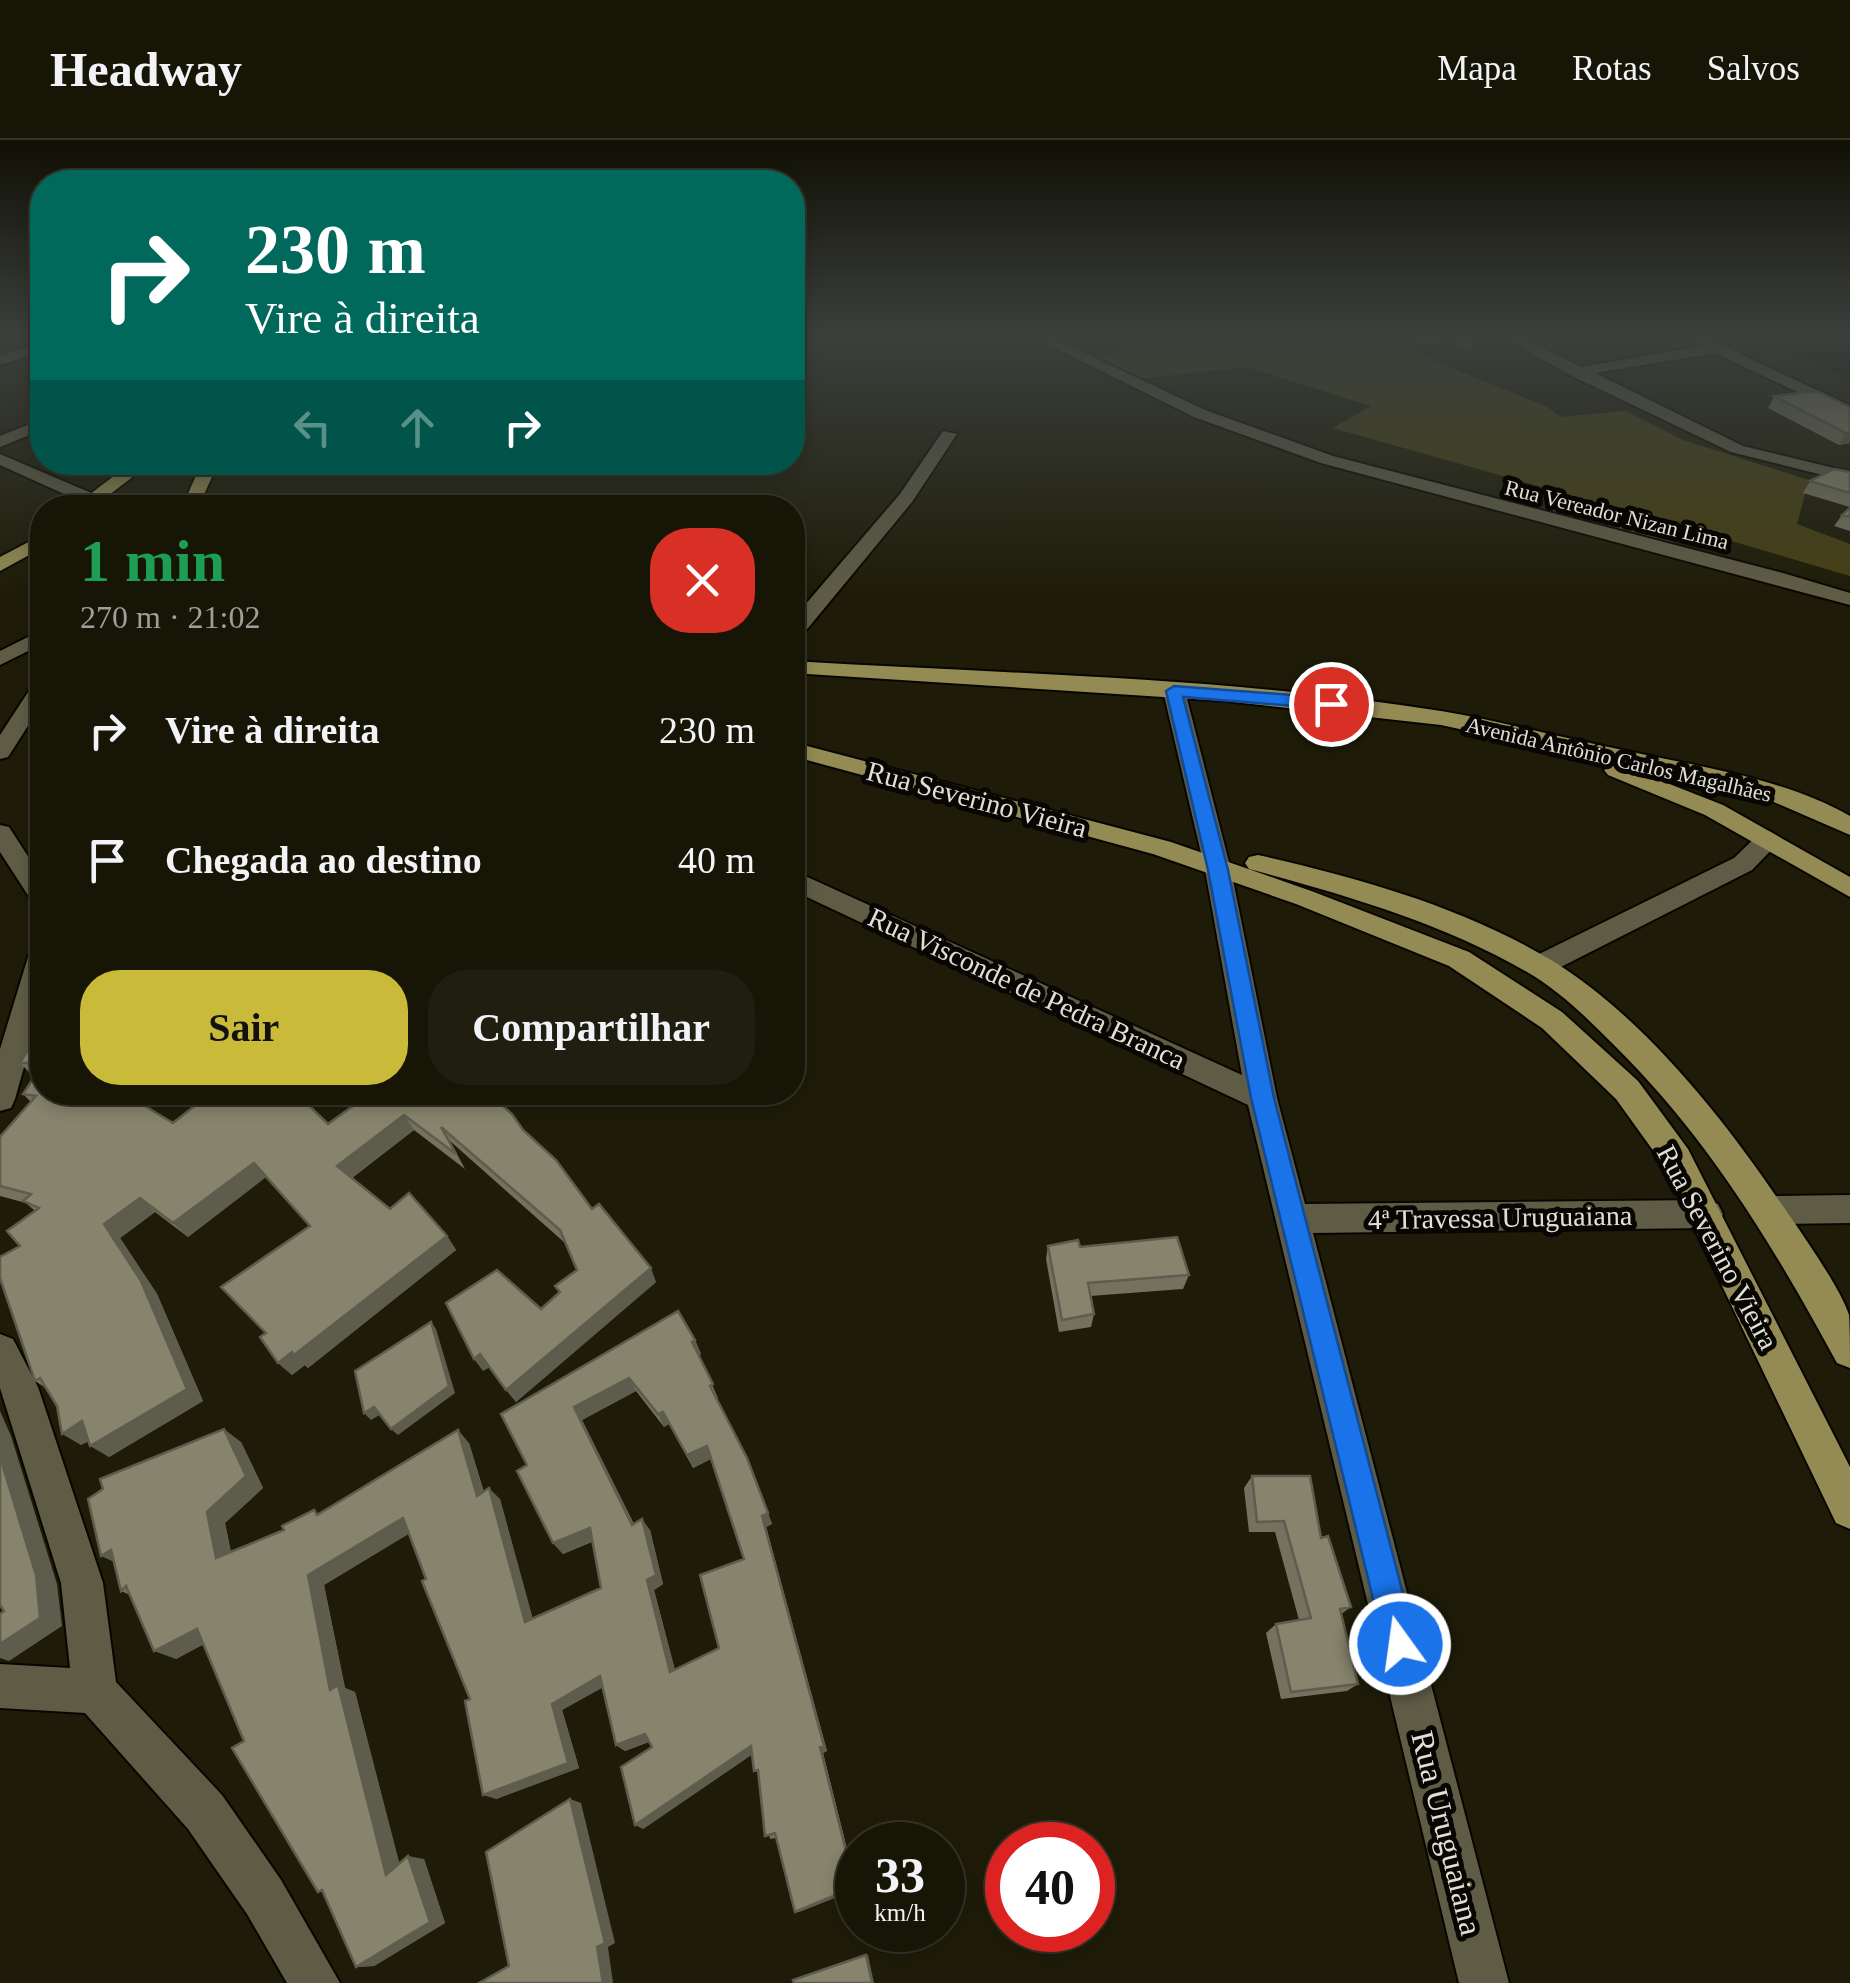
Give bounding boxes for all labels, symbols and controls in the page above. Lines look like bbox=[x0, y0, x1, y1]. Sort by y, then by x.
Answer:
text: Headway bbox=[50, 43, 242, 96]
text: Mapa bbox=[1437, 49, 1517, 88]
text: Rotas bbox=[1572, 49, 1652, 88]
text: Salvos bbox=[1707, 49, 1800, 88]
icon: right bbox=[80, 210, 210, 340]
text: 230 m bbox=[245, 211, 426, 288]
text: Vire à direita bbox=[245, 293, 480, 343]
icon: left bbox=[285, 400, 340, 455]
icon: ahead bbox=[390, 400, 445, 455]
icon: right bbox=[495, 400, 550, 455]
street label: Rua Vereador Nizan Lima bbox=[1502, 475, 1732, 554]
text: 1 min bbox=[80, 528, 225, 594]
button: close bbox=[650, 528, 755, 633]
text: 270 m · 21:02 bbox=[80, 599, 260, 635]
pin bbox=[1289, 662, 1374, 747]
icon: arrive bbox=[1304, 677, 1359, 732]
icon: right bbox=[80, 703, 135, 758]
text: Vire à direita bbox=[165, 709, 380, 751]
text: 230 m bbox=[659, 709, 755, 751]
street label: Avenida Antônio Carlos Magalhães bbox=[1464, 712, 1774, 807]
street label: Rua Severino Vieira bbox=[864, 755, 1091, 844]
icon: arrive bbox=[80, 833, 135, 888]
text: Chegada ao destino bbox=[165, 839, 482, 881]
text: 40 m bbox=[678, 839, 755, 881]
street label: Rua Visconde de Pedra Branca bbox=[863, 901, 1191, 1076]
button: Sair bbox=[80, 970, 408, 1085]
button: Compartilhar bbox=[428, 970, 755, 1085]
street label: Rua Severino Vieira bbox=[1651, 1140, 1785, 1355]
street label: 4ª Travessa Uruguaiana bbox=[1368, 1200, 1633, 1235]
position arrow bbox=[1348, 1592, 1452, 1696]
street label: Rua Uruguaiana bbox=[1404, 1727, 1490, 1939]
speed limit sign: 40 bbox=[985, 1822, 1115, 1952]
text: 33 bbox=[875, 1847, 925, 1903]
text: km/h bbox=[874, 1899, 926, 1926]

